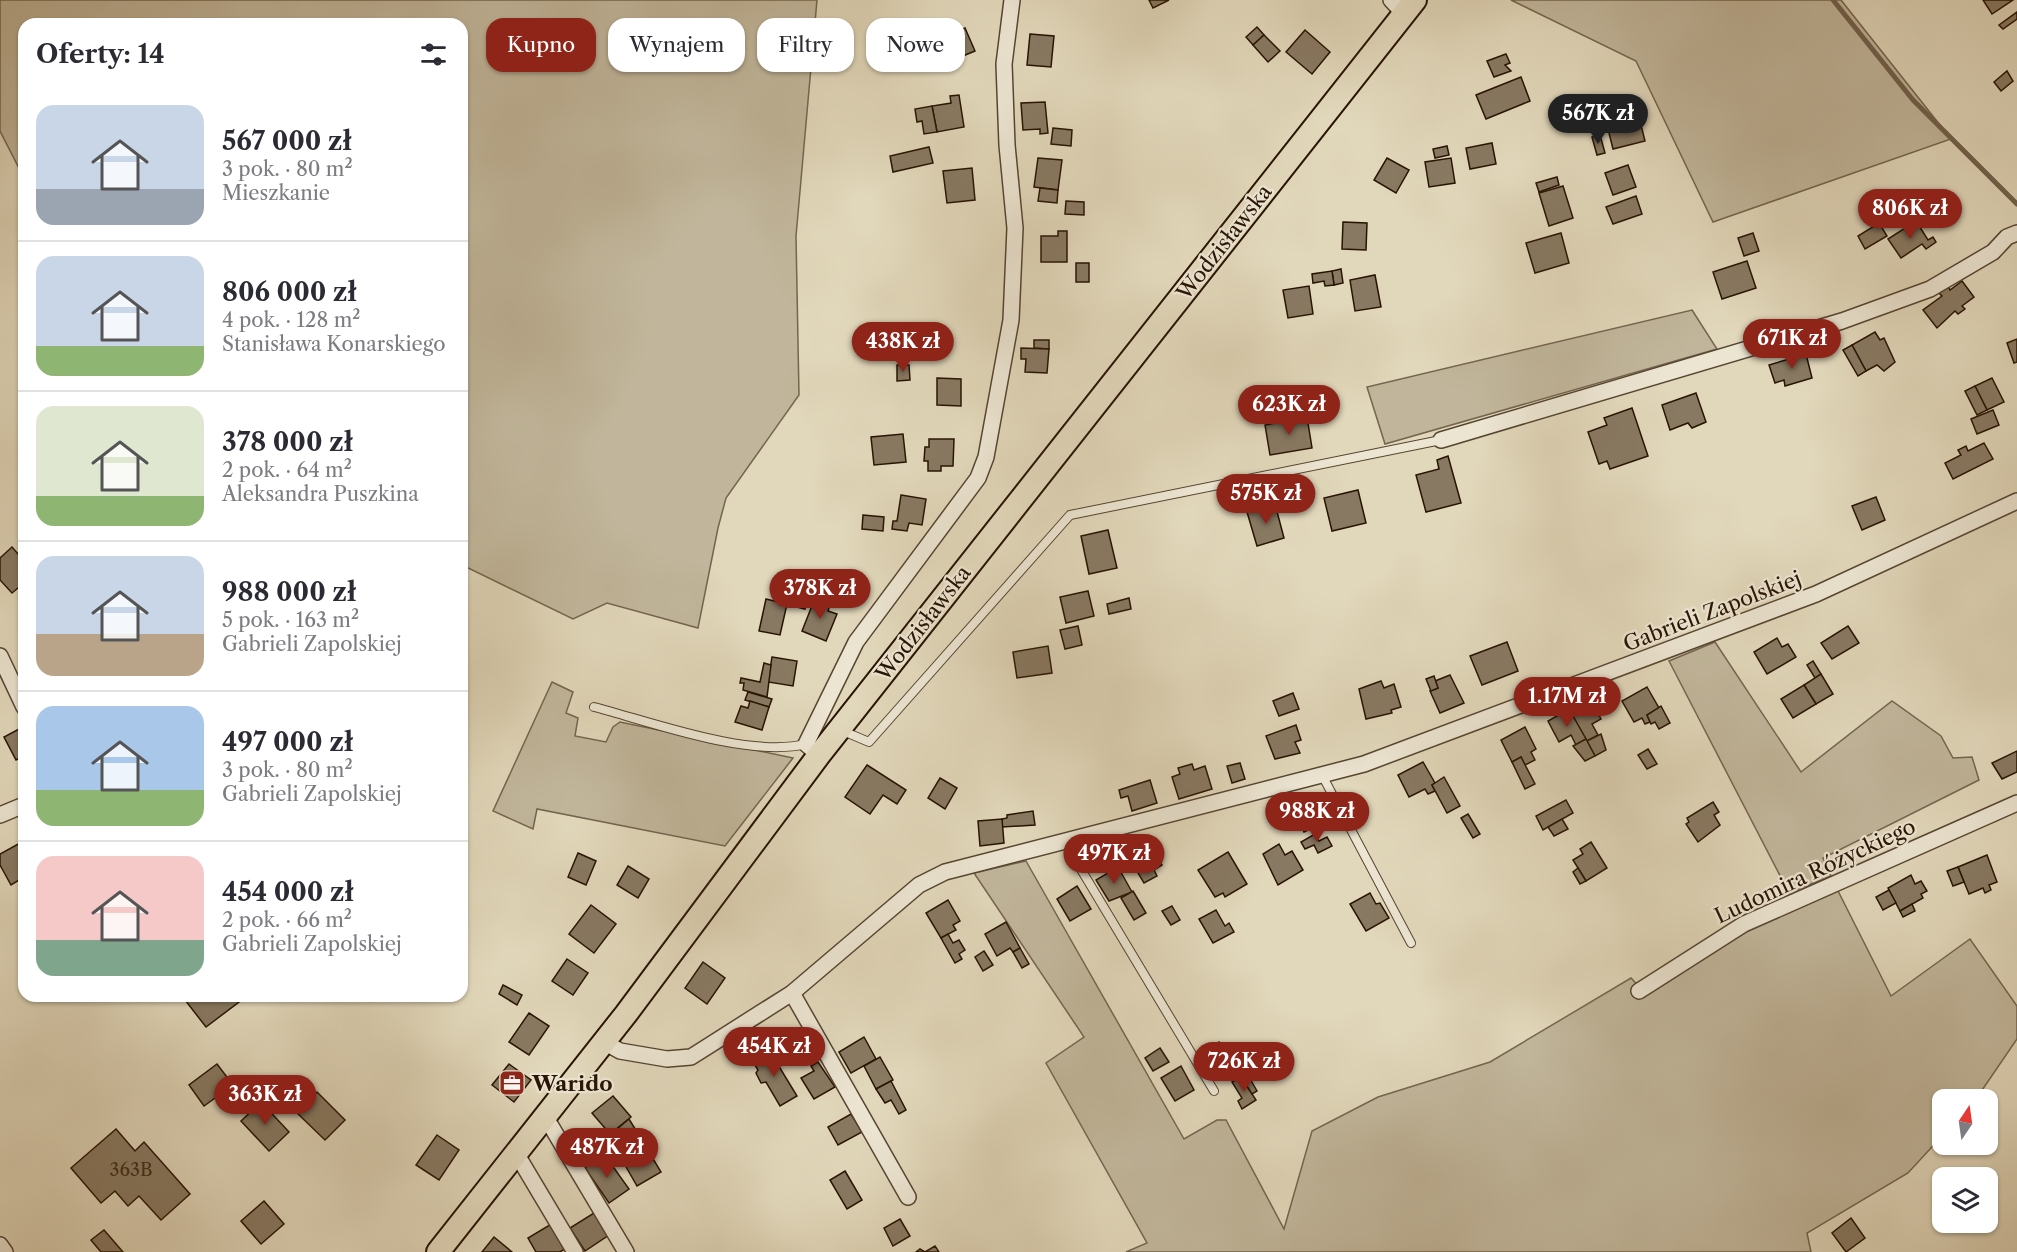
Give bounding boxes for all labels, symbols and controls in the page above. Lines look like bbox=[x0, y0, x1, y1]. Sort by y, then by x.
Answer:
chip: Kupno bbox=[486, 18, 596, 72]
chip: Wynajem bbox=[608, 18, 745, 72]
chip: Filtry bbox=[757, 18, 854, 72]
chip: Nowe bbox=[866, 18, 965, 72]
text: Oferty: 14 bbox=[36, 38, 165, 70]
icon: filters bbox=[417, 38, 450, 71]
pin: 567K zł bbox=[1543, 94, 1653, 145]
text: 567K zł bbox=[1562, 101, 1634, 125]
text: 567 000 zł bbox=[222, 125, 352, 157]
icon: home bbox=[84, 129, 156, 201]
text: 3 pok. · 80 m² bbox=[222, 157, 353, 181]
street label: Wodzisławska bbox=[1171, 179, 1277, 305]
text: Mieszkanie bbox=[222, 181, 330, 205]
pin: 806K zł bbox=[1855, 189, 1965, 240]
text: 806K zł bbox=[1872, 196, 1948, 220]
text: 806 000 zł bbox=[222, 276, 357, 308]
icon: home bbox=[84, 280, 156, 352]
text: 4 pok. · 128 m² bbox=[222, 308, 360, 332]
pin: 671K zł bbox=[1737, 319, 1847, 370]
pin: 438K zł bbox=[848, 322, 958, 373]
text: 671K zł bbox=[1757, 326, 1827, 350]
text: 438K zł bbox=[866, 329, 940, 353]
text: Stanisława Konarskiego bbox=[222, 332, 446, 356]
pin: 623K zł bbox=[1234, 385, 1344, 436]
text: 623K zł bbox=[1252, 392, 1326, 416]
text: 378 000 zł bbox=[222, 426, 353, 458]
icon: home bbox=[84, 430, 156, 502]
text: 2 pok. · 64 m² bbox=[222, 458, 352, 482]
pin: 575K zł bbox=[1211, 474, 1321, 525]
text: 575K zł bbox=[1230, 481, 1302, 505]
text: Aleksandra Puszkina bbox=[222, 482, 419, 506]
street label: Wodzisławska bbox=[870, 560, 976, 686]
street label: Gabrieli Zapolskiej bbox=[1619, 566, 1805, 656]
pin: 378K zł bbox=[765, 569, 875, 620]
text: 988 000 zł bbox=[222, 576, 356, 608]
text: 378K zł bbox=[784, 576, 856, 600]
icon: home bbox=[84, 580, 156, 652]
text: 5 pok. · 163 m² bbox=[222, 608, 359, 632]
text: Gabrieli Zapolskiej bbox=[222, 632, 402, 656]
pin: 1.17M zł bbox=[1505, 677, 1629, 728]
text: 1.17M zł bbox=[1528, 684, 1606, 708]
text: 497 000 zł bbox=[222, 726, 353, 758]
icon: home bbox=[84, 730, 156, 802]
text: 3 pok. · 80 m² bbox=[222, 758, 353, 782]
text: Gabrieli Zapolskiej bbox=[222, 782, 402, 806]
pin: 988K zł bbox=[1262, 792, 1372, 843]
text: 988K zł bbox=[1279, 799, 1355, 823]
street label: Ludomira Różyckiego bbox=[1711, 813, 1919, 929]
pin: 497K zł bbox=[1059, 834, 1169, 885]
text: 497K zł bbox=[1077, 841, 1151, 865]
text: 454 000 zł bbox=[222, 876, 354, 908]
icon: home bbox=[84, 880, 156, 952]
text: 2 pok. · 66 m² bbox=[222, 908, 352, 932]
text: Gabrieli Zapolskiej bbox=[222, 932, 402, 956]
pin: 454K zł bbox=[719, 1027, 829, 1078]
text: 454K zł bbox=[737, 1034, 811, 1058]
pin: 726K zł bbox=[1189, 1042, 1299, 1093]
text: 726K zł bbox=[1207, 1049, 1281, 1073]
office icon: Warido bbox=[497, 1068, 527, 1098]
place label: Warido bbox=[531, 1071, 613, 1096]
pin: 363K zł bbox=[210, 1075, 320, 1126]
text: 363K zł bbox=[228, 1082, 302, 1106]
north arrow bbox=[1932, 1089, 1998, 1155]
map controls bbox=[1932, 1089, 1998, 1233]
pin: 487K zł bbox=[552, 1128, 662, 1179]
text: 487K zł bbox=[570, 1135, 644, 1159]
house number: 363B bbox=[110, 1159, 152, 1181]
button: layers bbox=[1932, 1167, 1998, 1233]

